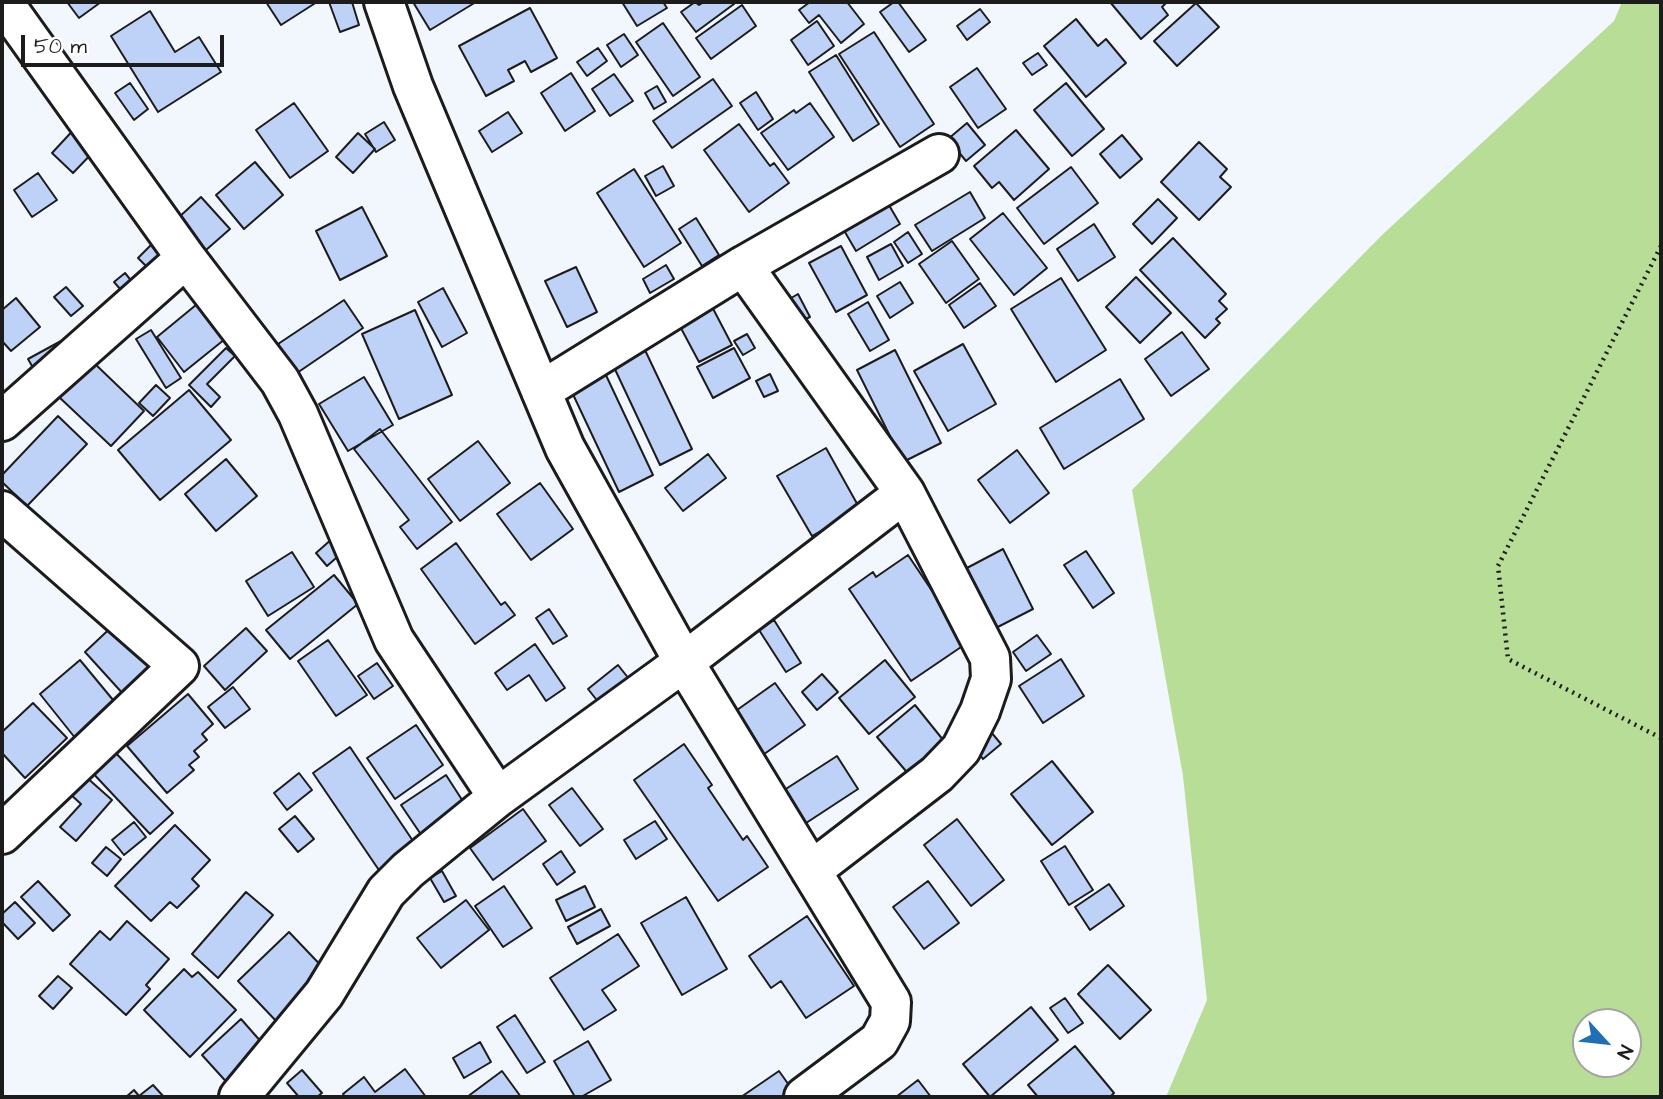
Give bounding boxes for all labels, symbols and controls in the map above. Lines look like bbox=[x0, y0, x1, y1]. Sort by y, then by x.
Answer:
scale bar bbox=[24, 21, 228, 65]
text: 50 m bbox=[34, 32, 87, 61]
north arrow bbox=[1572, 1008, 1642, 1078]
text: N bbox=[1610, 1040, 1639, 1063]

